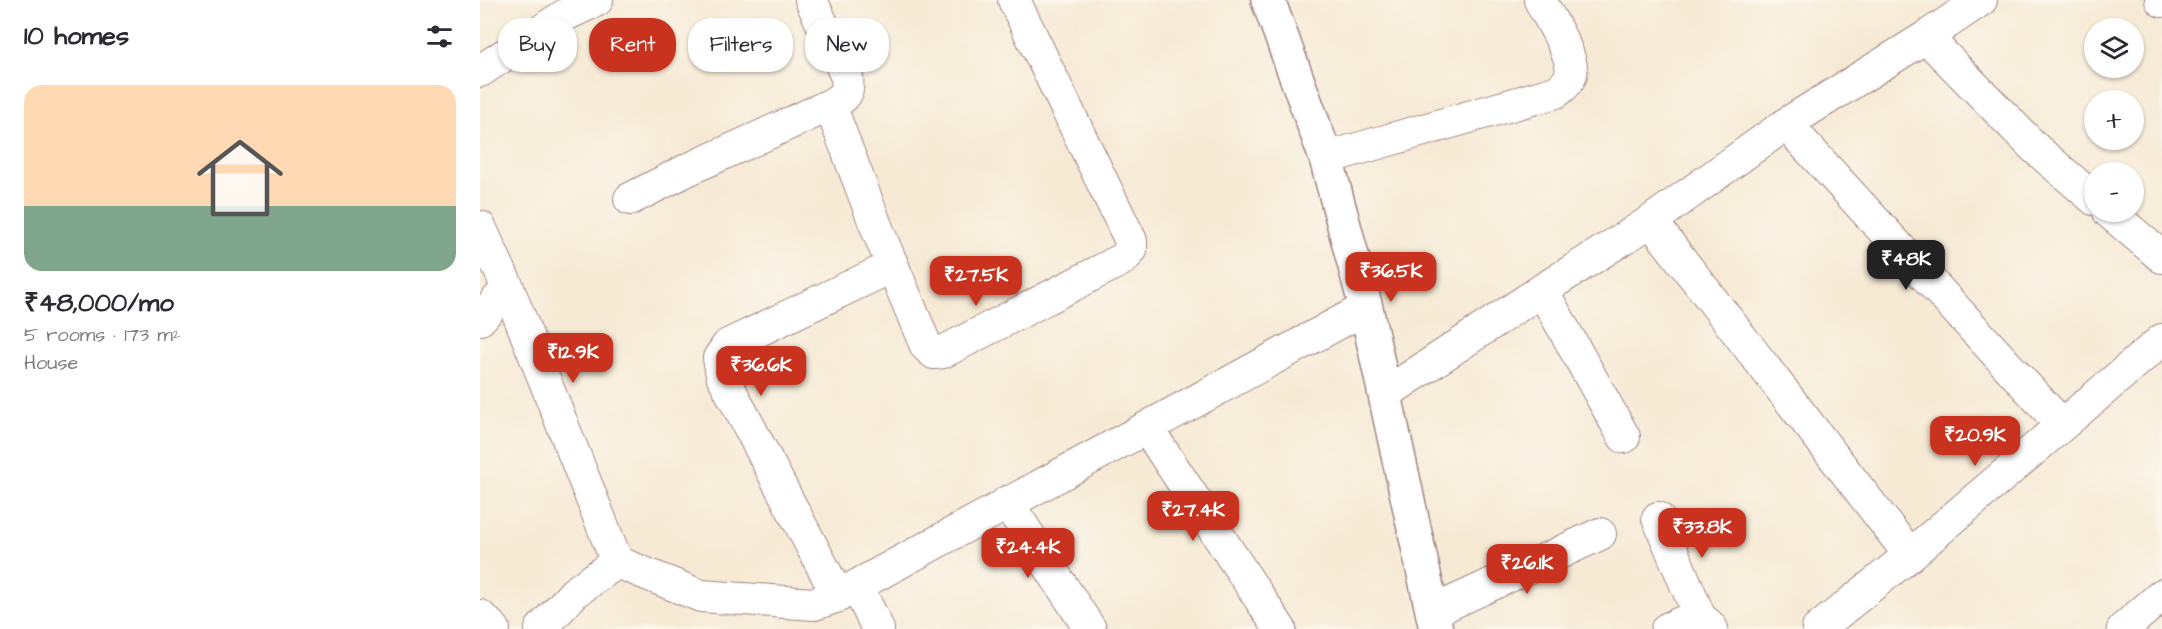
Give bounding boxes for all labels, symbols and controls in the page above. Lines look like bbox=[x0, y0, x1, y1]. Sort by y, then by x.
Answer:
text: 10 homes bbox=[24, 18, 129, 54]
chip: Buy bbox=[498, 18, 577, 72]
chip: Rent bbox=[589, 18, 676, 72]
chip: Filters bbox=[688, 18, 793, 72]
chip: New bbox=[805, 18, 889, 72]
map controls bbox=[2084, 18, 2144, 222]
button: layers bbox=[2084, 18, 2144, 78]
icon: filters bbox=[423, 20, 456, 53]
button: + bbox=[2084, 90, 2144, 150]
icon: home bbox=[186, 124, 294, 232]
button: − bbox=[2084, 162, 2144, 222]
pin: ₹48K bbox=[1870, 240, 1942, 291]
text: ₹48K bbox=[1881, 245, 1931, 273]
pin: ₹36.5K bbox=[1342, 252, 1440, 303]
pin: ₹27.5K bbox=[927, 256, 1025, 307]
text: ₹36.5K bbox=[1359, 257, 1423, 285]
text: ₹27.5K bbox=[944, 261, 1008, 289]
text: ₹48,000/mo bbox=[24, 285, 174, 321]
text: 5 rooms · 173 m² bbox=[24, 321, 180, 349]
pin: ₹12.9K bbox=[524, 333, 622, 384]
text: ₹12.9K bbox=[547, 338, 599, 366]
pin: ₹36.6K bbox=[712, 346, 810, 397]
text: House bbox=[24, 349, 78, 377]
text: ₹36.6K bbox=[730, 351, 792, 379]
pin: ₹20.9K bbox=[1926, 416, 2024, 467]
text: ₹20.9K bbox=[1944, 421, 2006, 449]
pin: ₹27.4K bbox=[1144, 491, 1242, 542]
text: ₹27.4K bbox=[1161, 496, 1225, 524]
pin: ₹33.8K bbox=[1653, 508, 1751, 559]
text: ₹33.8K bbox=[1672, 513, 1732, 541]
pin: ₹24.4K bbox=[979, 528, 1077, 579]
text: ₹24.4K bbox=[995, 533, 1061, 561]
pin: ₹26.1K bbox=[1478, 544, 1576, 595]
text: ₹26.1K bbox=[1501, 549, 1553, 577]

